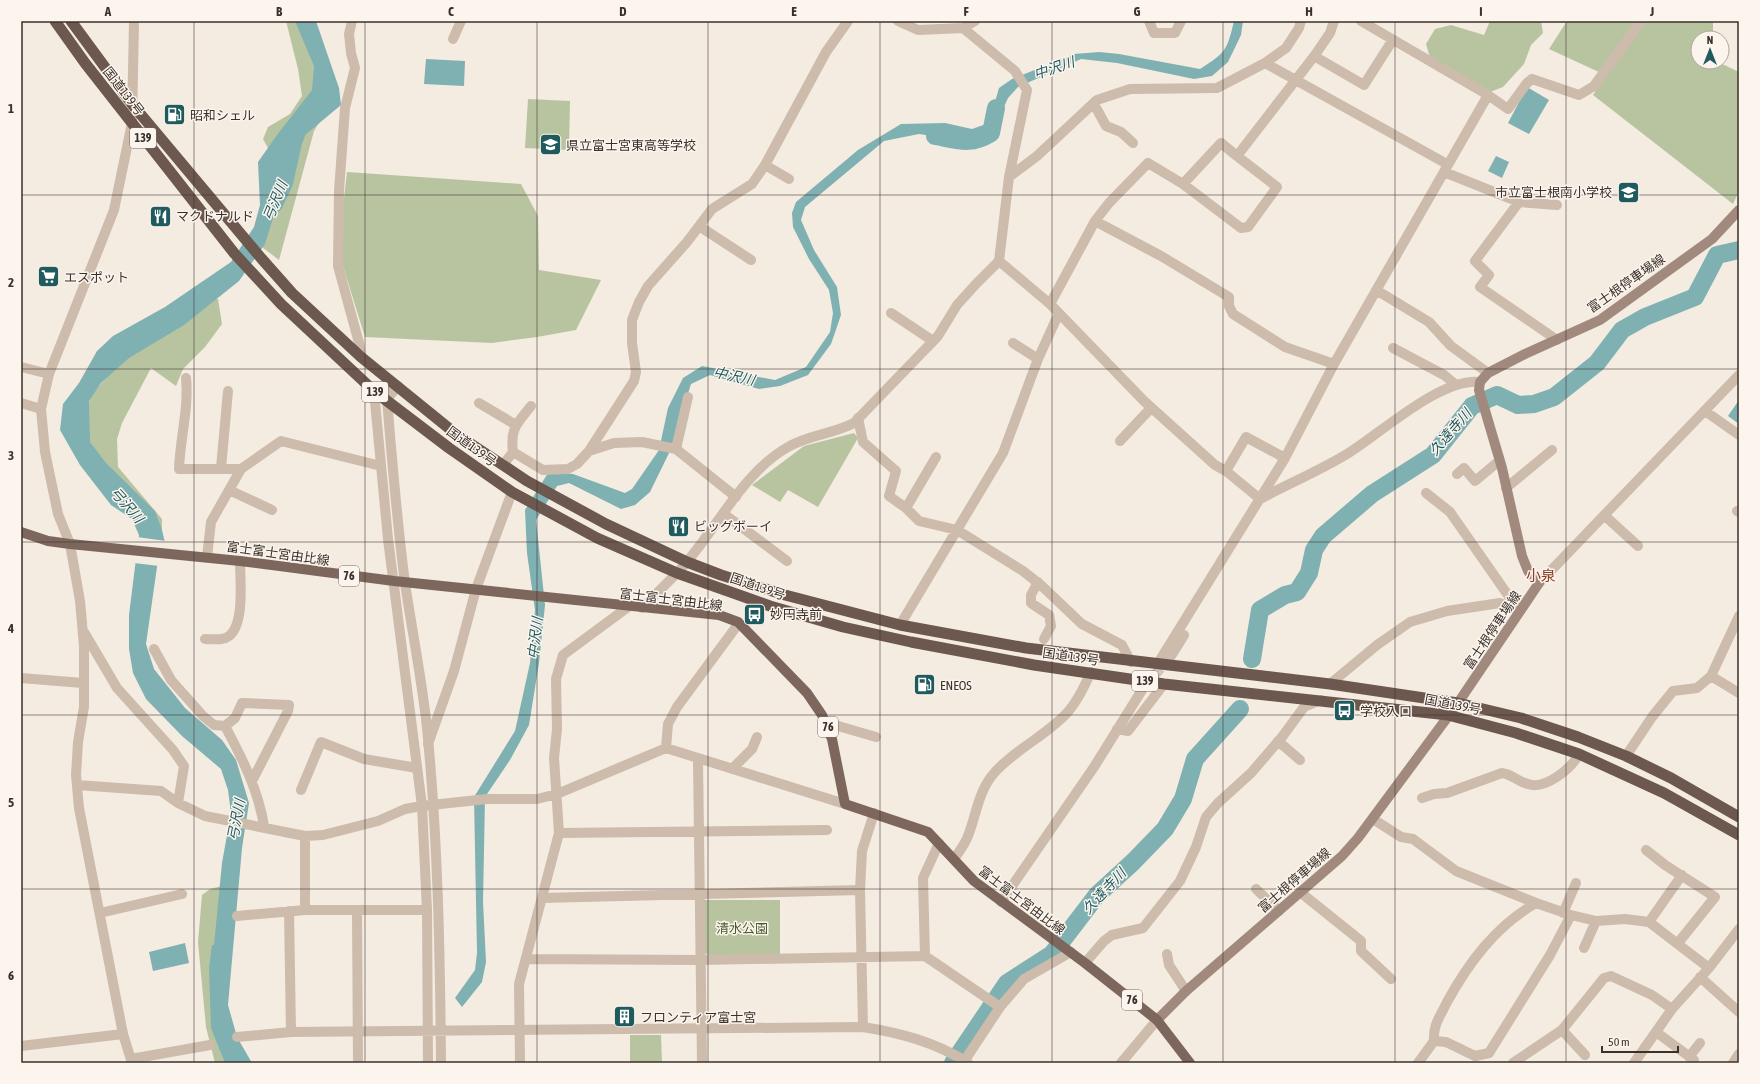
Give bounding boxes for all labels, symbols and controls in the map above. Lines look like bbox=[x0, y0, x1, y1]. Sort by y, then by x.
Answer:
text: A bbox=[104, 4, 112, 19]
text: B bbox=[276, 4, 283, 19]
text: C bbox=[448, 4, 454, 19]
text: D bbox=[619, 4, 627, 19]
text: E bbox=[791, 4, 797, 19]
text: F bbox=[963, 4, 969, 19]
text: G bbox=[1134, 4, 1141, 19]
text: H bbox=[1305, 4, 1313, 19]
text: I bbox=[1479, 4, 1483, 19]
text: J bbox=[1649, 4, 1654, 19]
north arrow bbox=[1690, 30, 1730, 70]
text: N bbox=[1707, 34, 1713, 46]
water label: 中沢川 bbox=[1032, 53, 1078, 82]
street label: 国道139号 bbox=[100, 64, 147, 119]
text: 1 bbox=[8, 101, 14, 116]
fuel station icon: 昭和シェル bbox=[161, 102, 187, 128]
place label: 昭和シェル bbox=[190, 108, 255, 123]
road number: 139 bbox=[130, 128, 156, 148]
school or university icon: 県立富士宮東高等学校 bbox=[538, 132, 564, 158]
place label: 県立富士宮東高等学校 bbox=[566, 138, 696, 153]
water label: 弓沢川 bbox=[260, 177, 291, 223]
school or university icon: 市立富士根南小学校 bbox=[1615, 179, 1641, 205]
place label: 市立富士根南小学校 bbox=[1495, 185, 1612, 200]
restaurant icon: マクドナルド bbox=[148, 203, 174, 229]
place label: マクドナルド bbox=[176, 209, 254, 224]
street label: 富士根停車場線 bbox=[1585, 251, 1668, 316]
supermarket icon: エスポット bbox=[36, 264, 62, 290]
place label: エスポット bbox=[64, 270, 129, 285]
text: 2 bbox=[8, 275, 14, 290]
water label: 中沢川 bbox=[712, 364, 758, 389]
road number: 139 bbox=[362, 382, 388, 402]
water label: 久遠寺川 bbox=[1426, 404, 1476, 458]
street label: 国道139号 bbox=[444, 423, 499, 469]
text: 3 bbox=[8, 448, 14, 463]
water label: 弓沢川 bbox=[107, 484, 148, 528]
restaurant icon: ビッグボーイ bbox=[666, 513, 692, 539]
place label: ビッグボーイ bbox=[694, 519, 772, 534]
street label: 富士富士宮由比線 bbox=[225, 539, 330, 568]
road number: 76 bbox=[339, 566, 359, 586]
district label: 小泉 bbox=[1526, 567, 1556, 584]
street label: 国道139号 bbox=[728, 570, 787, 603]
street label: 富士富士宮由比線 bbox=[618, 586, 723, 613]
street label: 富士根停車場線 bbox=[1461, 588, 1524, 672]
bus stop icon: 妙円寺前 bbox=[742, 601, 768, 627]
place label: 妙円寺前 bbox=[770, 607, 822, 622]
water label: 中沢川 bbox=[525, 614, 546, 660]
text: 4 bbox=[7, 621, 14, 636]
street label: 国道139号 bbox=[1041, 645, 1100, 668]
road number: 139 bbox=[1132, 671, 1158, 691]
fuel station icon: ENEOS bbox=[911, 672, 937, 698]
place label: ENEOS bbox=[940, 678, 972, 693]
street label: 国道139号 bbox=[1423, 692, 1482, 717]
bus stop icon: 学校入口 bbox=[1332, 698, 1358, 724]
place label: 学校入口 bbox=[1360, 704, 1412, 719]
road number: 76 bbox=[818, 717, 838, 737]
text: 5 bbox=[8, 795, 14, 810]
water label: 弓沢川 bbox=[224, 796, 248, 842]
street label: 富士根停車場線 bbox=[1255, 845, 1334, 916]
street label: 富士富士宮由比線 bbox=[976, 863, 1068, 938]
water label: 久遠寺川 bbox=[1079, 864, 1130, 917]
park label: 清水公園 bbox=[716, 921, 768, 936]
text: 6 bbox=[8, 968, 14, 983]
road number: 76 bbox=[1122, 990, 1142, 1010]
building icon: フロンティア富士宮 bbox=[612, 1004, 638, 1030]
place label: フロンティア富士宮 bbox=[640, 1010, 756, 1025]
scale bar bbox=[1602, 1028, 1678, 1054]
text: 50 m bbox=[1608, 1035, 1630, 1049]

